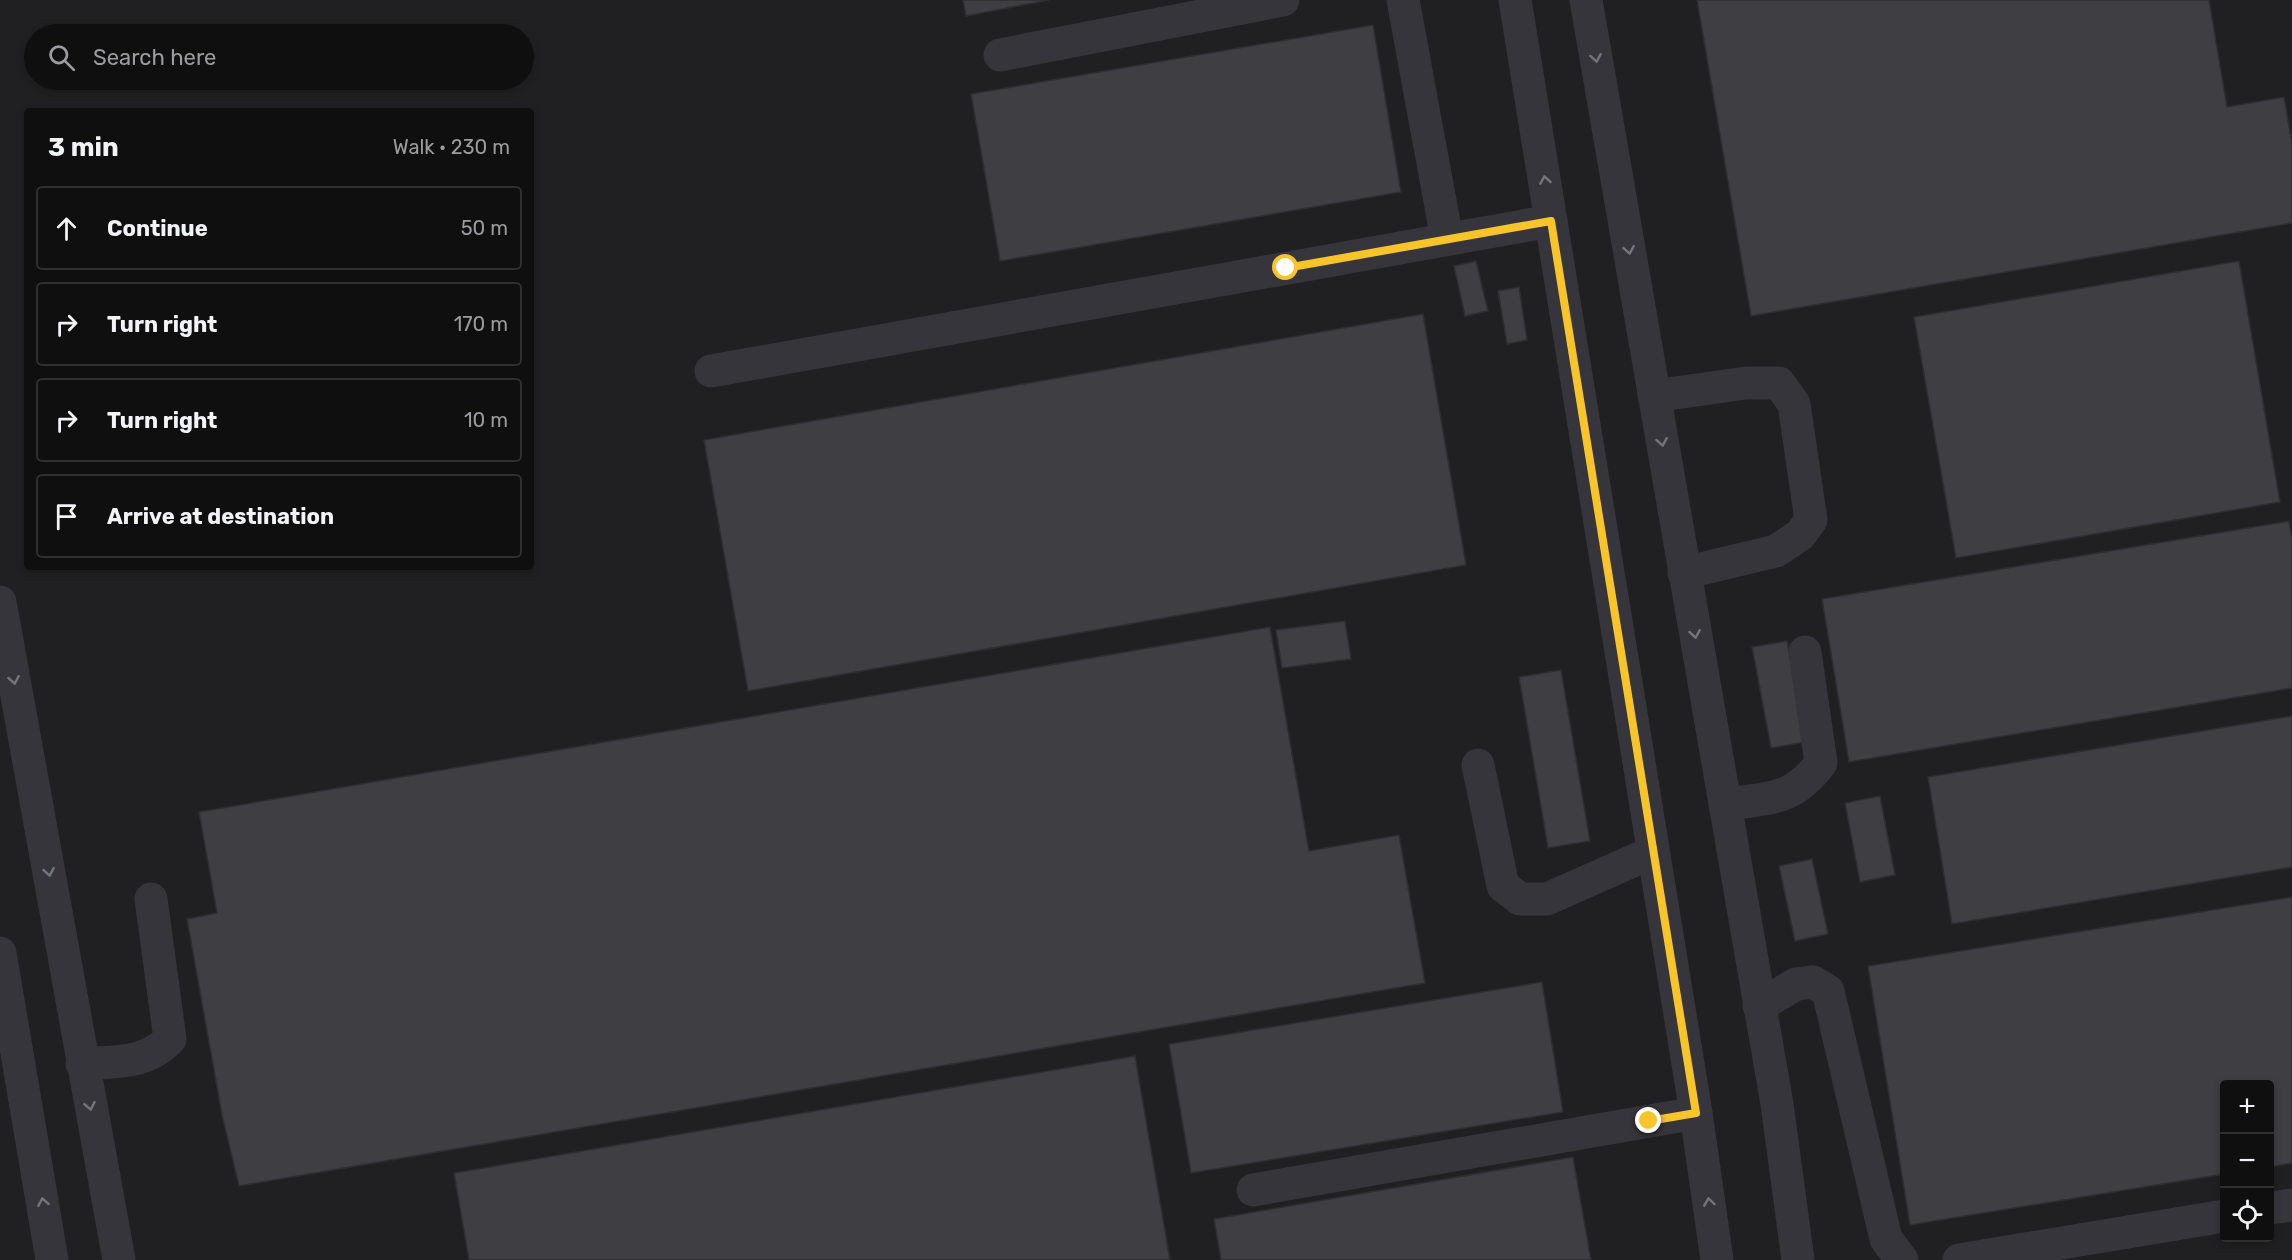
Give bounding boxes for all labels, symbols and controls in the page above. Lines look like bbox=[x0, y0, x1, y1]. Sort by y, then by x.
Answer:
search box bbox=[24, 24, 534, 90]
icon: search bbox=[45, 41, 78, 74]
text: Search here bbox=[93, 44, 216, 71]
one-way arrow bbox=[1589, 53, 1601, 62]
text: 3 min bbox=[48, 132, 119, 163]
text: Walk · 230 m bbox=[393, 135, 510, 159]
one-way arrow bbox=[1539, 176, 1551, 185]
icon: ahead bbox=[50, 212, 83, 245]
text: Continue bbox=[107, 215, 208, 242]
text: 50 m bbox=[461, 216, 508, 240]
one-way arrow bbox=[1622, 244, 1635, 254]
route start bbox=[1272, 254, 1298, 280]
icon: right bbox=[50, 308, 83, 341]
text: Turn right bbox=[107, 311, 217, 338]
text: 170 m bbox=[454, 312, 508, 336]
icon: right bbox=[50, 404, 83, 437]
text: Turn right bbox=[107, 407, 217, 434]
text: 10 m bbox=[464, 408, 508, 432]
one-way arrow bbox=[1655, 437, 1668, 447]
icon: arrive bbox=[50, 500, 83, 533]
text: Arrive at destination bbox=[107, 503, 334, 530]
one-way arrow bbox=[1688, 629, 1701, 639]
one-way arrow bbox=[8, 676, 20, 685]
one-way arrow bbox=[42, 868, 54, 877]
map controls bbox=[2220, 1080, 2274, 1242]
button: + bbox=[2220, 1080, 2274, 1134]
one-way arrow bbox=[83, 1100, 96, 1110]
route end bbox=[1635, 1107, 1661, 1133]
button: − bbox=[2220, 1134, 2274, 1188]
button: locate bbox=[2220, 1188, 2274, 1242]
one-way arrow bbox=[1703, 1197, 1715, 1207]
one-way arrow bbox=[37, 1198, 49, 1207]

